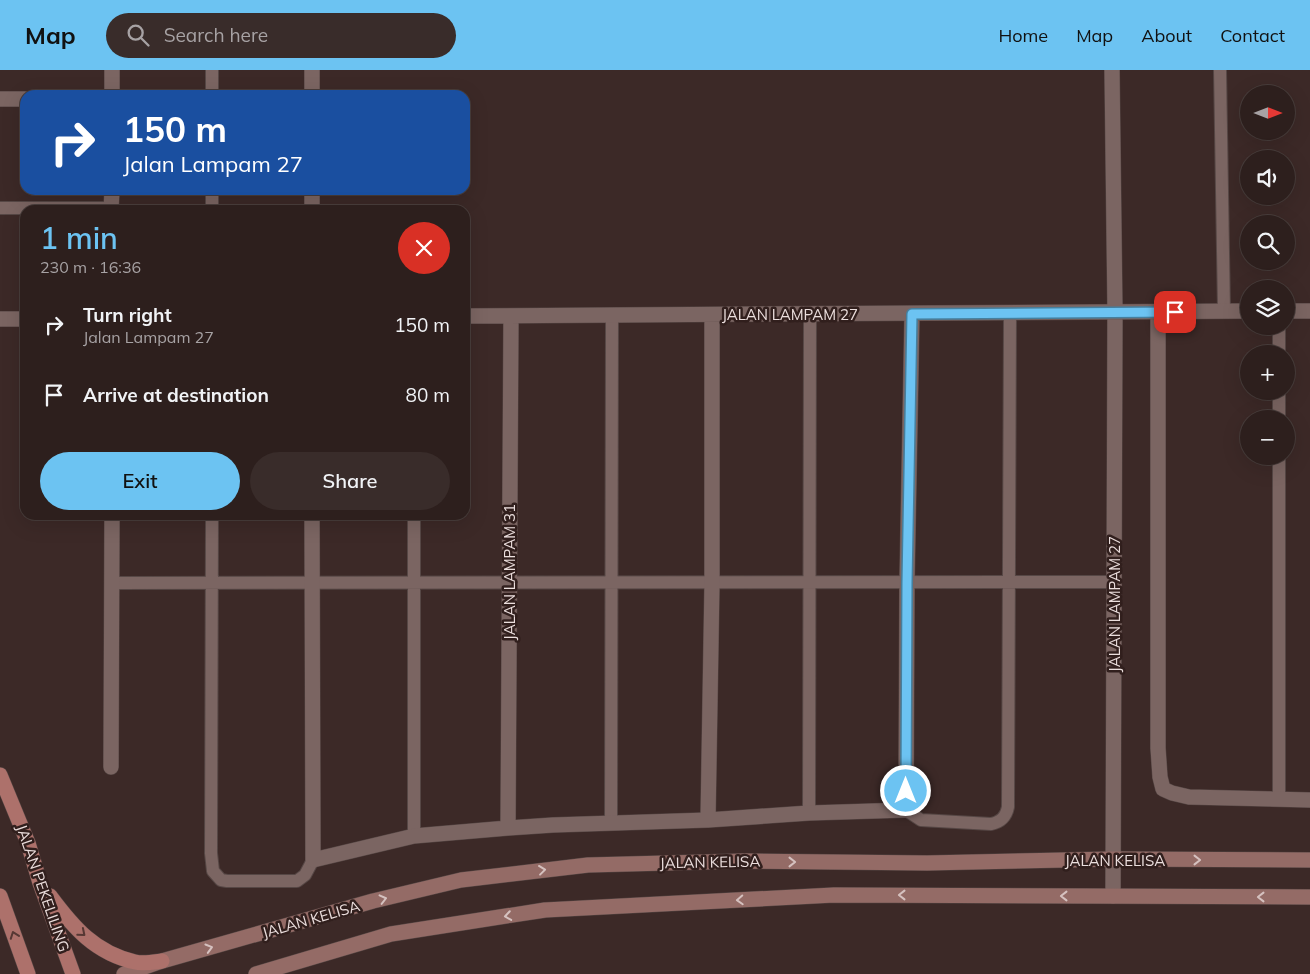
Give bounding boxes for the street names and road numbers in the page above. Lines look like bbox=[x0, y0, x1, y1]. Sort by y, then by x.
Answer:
street label: JALAN LAMPAM 27 bbox=[722, 305, 858, 324]
street label: JALAN LAMPAM 31 bbox=[500, 504, 519, 640]
street label: JALAN LAMPAM 27 bbox=[1105, 536, 1124, 672]
street label: JALAN PEKELILING bbox=[12, 822, 74, 954]
street label: JALAN KELISA bbox=[1065, 851, 1165, 870]
street label: JALAN KELISA bbox=[659, 852, 761, 872]
street label: JALAN KELISA bbox=[260, 896, 362, 942]

